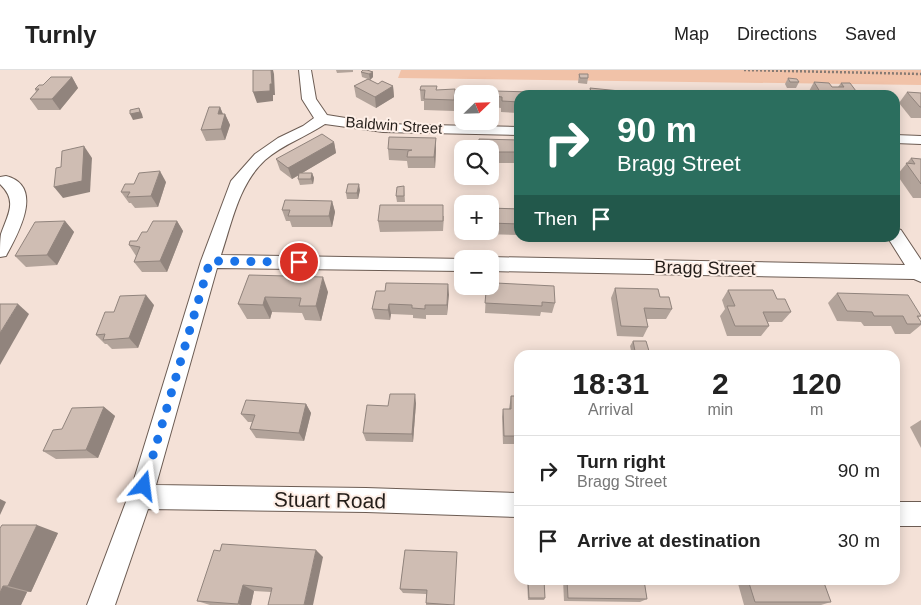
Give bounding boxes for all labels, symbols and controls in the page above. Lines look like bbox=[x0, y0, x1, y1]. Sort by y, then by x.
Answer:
text: Turnly bbox=[25, 21, 97, 48]
text: Map bbox=[674, 24, 709, 44]
text: Directions bbox=[737, 24, 817, 44]
text: Saved bbox=[845, 24, 896, 44]
north arrow bbox=[454, 85, 499, 130]
map controls bbox=[454, 85, 499, 295]
icon: right bbox=[534, 110, 599, 175]
text: 90 m bbox=[617, 110, 697, 149]
street label: Baldwin Street bbox=[345, 113, 444, 137]
button: search bbox=[454, 140, 499, 185]
text: Bragg Street bbox=[617, 151, 741, 176]
button: + bbox=[454, 195, 499, 240]
icon: arrive bbox=[587, 205, 615, 233]
text: Then bbox=[534, 208, 577, 229]
pin bbox=[278, 241, 320, 283]
icon: arrive bbox=[285, 248, 313, 276]
button: − bbox=[454, 250, 499, 295]
street label: Bragg Street bbox=[654, 257, 756, 279]
text: 18:31 bbox=[572, 367, 649, 400]
text: 2 bbox=[712, 367, 729, 400]
text: 120 bbox=[792, 367, 842, 400]
text: Arrival bbox=[588, 401, 633, 418]
text: min bbox=[707, 401, 733, 418]
text: m bbox=[810, 401, 823, 418]
text: Turn right bbox=[577, 451, 665, 472]
icon: right bbox=[534, 457, 562, 485]
position arrow bbox=[117, 459, 169, 511]
text: 90 m bbox=[838, 460, 880, 481]
text: Bragg Street bbox=[577, 473, 667, 490]
street label: Stuart Road bbox=[274, 488, 386, 512]
icon: arrive bbox=[534, 527, 562, 555]
text: Arrive at destination bbox=[577, 530, 761, 551]
text: 30 m bbox=[838, 530, 880, 551]

